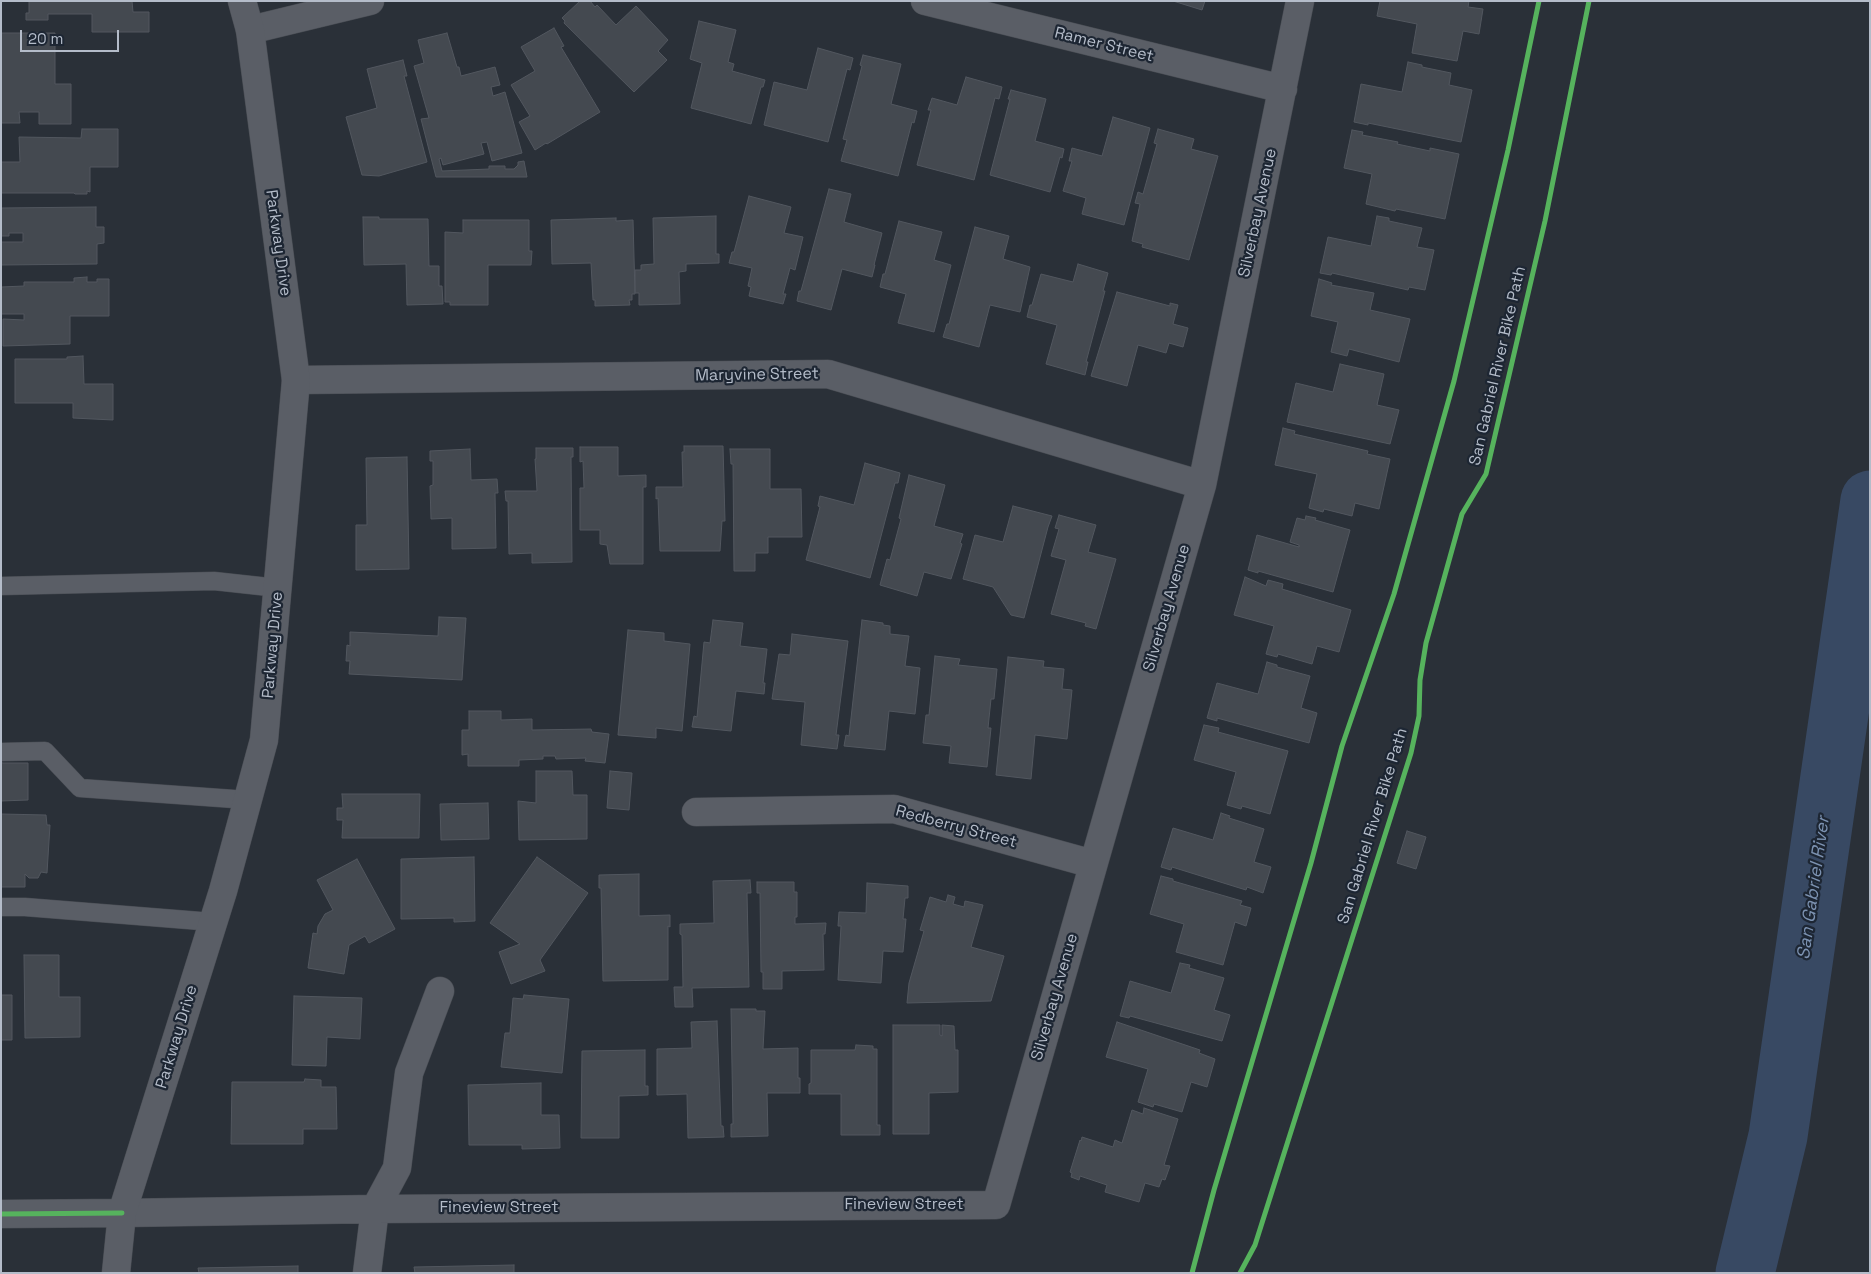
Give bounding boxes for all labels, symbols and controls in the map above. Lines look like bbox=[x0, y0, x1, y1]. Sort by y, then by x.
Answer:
scale bar bbox=[22, 20, 121, 52]
street label: Ramer Street bbox=[1052, 23, 1156, 67]
text: 20 m bbox=[28, 29, 63, 48]
street label: Silverbay Avenue bbox=[1235, 147, 1281, 279]
street label: Parkway Drive bbox=[261, 189, 295, 297]
street label: San Gabriel River Bike Path bbox=[1466, 264, 1530, 468]
street label: Maryvine Street bbox=[695, 364, 819, 386]
street label: Silverbay Avenue bbox=[1140, 542, 1194, 674]
street label: Parkway Drive bbox=[259, 591, 287, 699]
street label: San Gabriel River Bike Path bbox=[1334, 726, 1412, 926]
street label: Redberry Street bbox=[893, 802, 1019, 852]
water label: San Gabriel River bbox=[1793, 815, 1835, 961]
street label: Silverbay Avenue bbox=[1028, 931, 1082, 1063]
street label: Parkway Drive bbox=[152, 983, 202, 1091]
street label: Fineview Street bbox=[844, 1195, 964, 1215]
street label: Fineview Street bbox=[439, 1198, 559, 1218]

